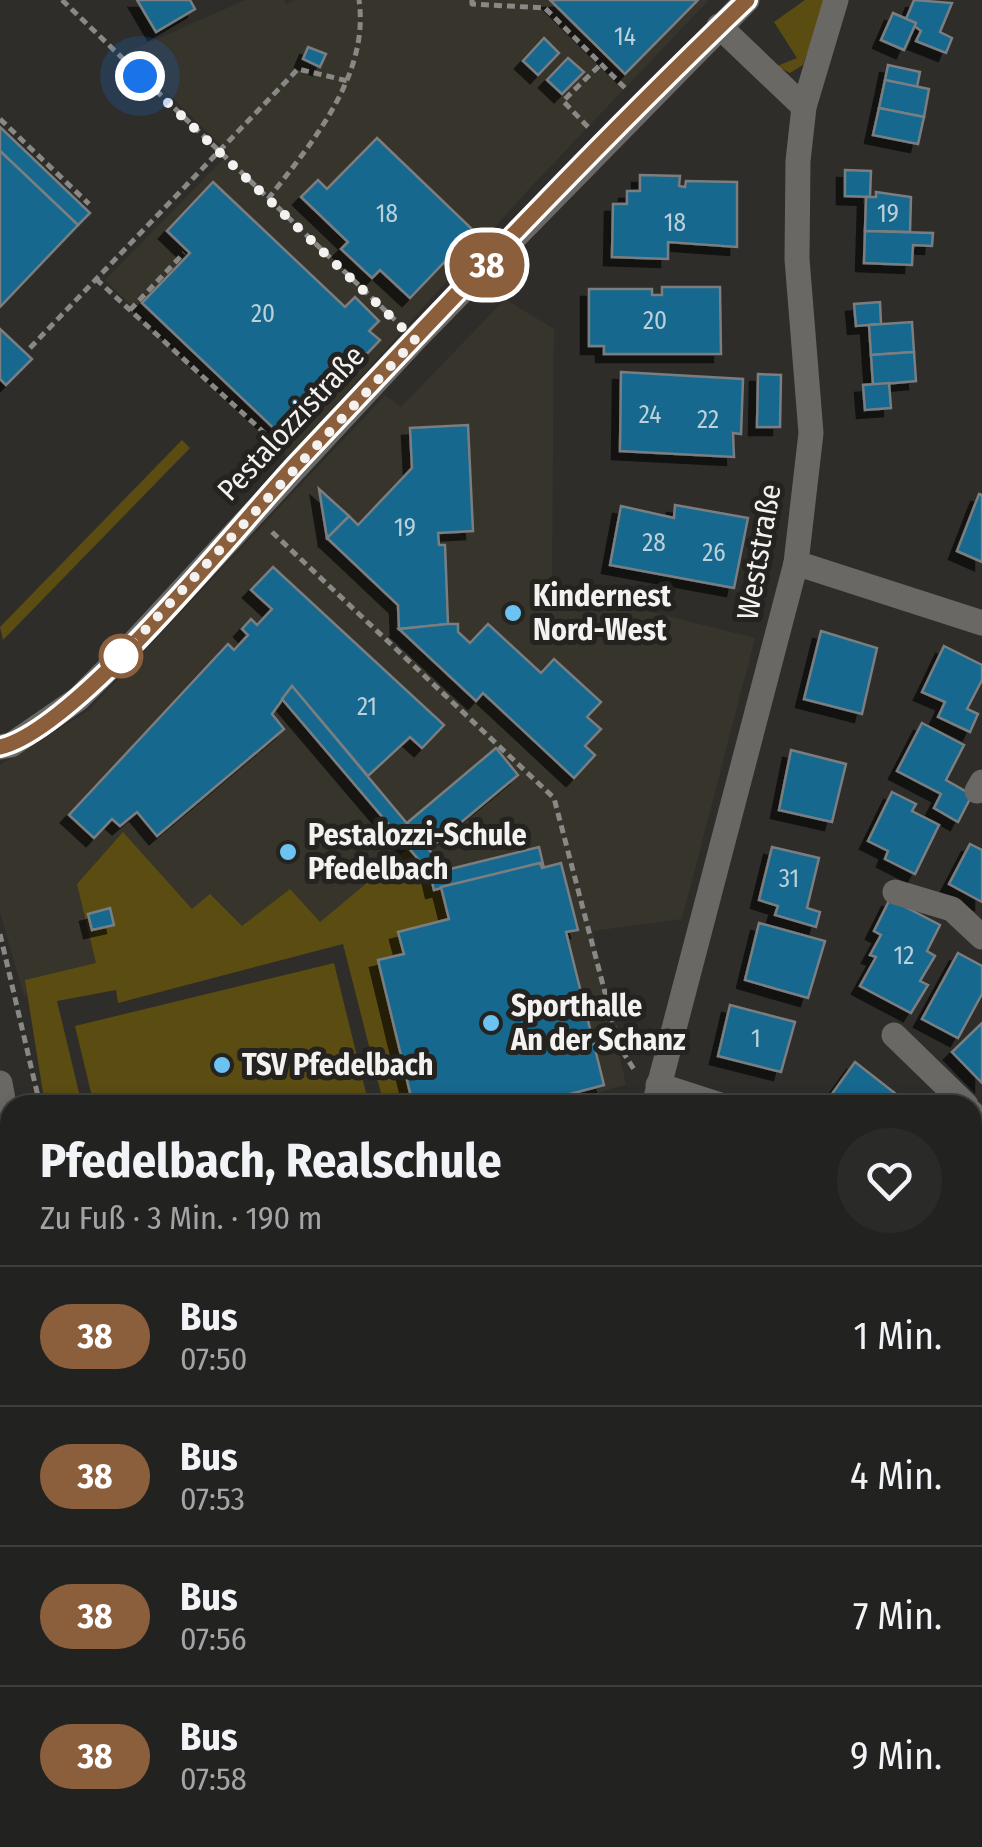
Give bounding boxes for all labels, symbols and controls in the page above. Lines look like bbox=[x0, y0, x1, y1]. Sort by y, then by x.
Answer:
house number: 14 bbox=[614, 22, 636, 52]
your location bbox=[115, 51, 165, 101]
house number: 18 bbox=[376, 199, 398, 229]
house number: 19 bbox=[877, 199, 899, 229]
house number: 18 bbox=[664, 208, 686, 238]
line badge: 38 bbox=[442, 232, 532, 298]
text: 38 bbox=[469, 244, 505, 286]
house number: 20 bbox=[251, 299, 275, 329]
house number: 20 bbox=[643, 306, 667, 336]
street label: Pestalozzistraße bbox=[210, 338, 372, 508]
house number: 24 bbox=[639, 400, 661, 430]
house number: 22 bbox=[697, 405, 719, 435]
street label: Weststraße bbox=[729, 481, 789, 623]
house number: 19 bbox=[394, 513, 416, 543]
house number: 28 bbox=[642, 528, 666, 558]
house number: 26 bbox=[702, 538, 726, 568]
place label: Kindernest Nord-West bbox=[533, 578, 672, 648]
marker: Kindernest Nord-West bbox=[502, 602, 524, 624]
unlabelled marker bbox=[100, 635, 142, 677]
house number: 21 bbox=[357, 692, 377, 722]
place label: Pestalozzi-Schule Pfedelbach bbox=[308, 817, 527, 887]
marker: Pestalozzi-Schule Pfedelbach bbox=[277, 841, 299, 863]
house number: 31 bbox=[779, 864, 799, 894]
house number: 12 bbox=[894, 941, 914, 971]
place label: Sporthalle An der Schanz bbox=[510, 988, 686, 1058]
marker: Sporthalle An der Schanz bbox=[480, 1012, 502, 1034]
house number: 1 bbox=[751, 1024, 761, 1054]
place label: TSV Pfedelbach bbox=[242, 1047, 434, 1083]
marker: TSV Pfedelbach bbox=[211, 1054, 233, 1076]
button: heart bbox=[837, 1128, 942, 1233]
text: Pfedelbach, Realschule bbox=[40, 1132, 502, 1190]
text: Zu Fuß · 3 Min. · 190 m bbox=[40, 1199, 322, 1237]
text: Bus bbox=[180, 1294, 238, 1340]
text: 1 Min. bbox=[854, 1313, 942, 1359]
text: 38 bbox=[77, 1315, 113, 1357]
text: 07:50 bbox=[180, 1340, 247, 1378]
text: Bus bbox=[180, 1434, 238, 1480]
text: 4 Min. bbox=[850, 1453, 942, 1499]
text: 38 bbox=[77, 1455, 113, 1497]
text: 07:53 bbox=[180, 1480, 245, 1518]
text: Bus bbox=[180, 1574, 238, 1620]
text: 7 Min. bbox=[853, 1593, 942, 1639]
text: 38 bbox=[77, 1595, 113, 1637]
text: 07:56 bbox=[180, 1620, 247, 1658]
text: Bus bbox=[180, 1714, 238, 1760]
text: 9 Min. bbox=[850, 1733, 942, 1779]
text: 38 bbox=[77, 1735, 113, 1777]
text: 07:58 bbox=[180, 1760, 247, 1798]

